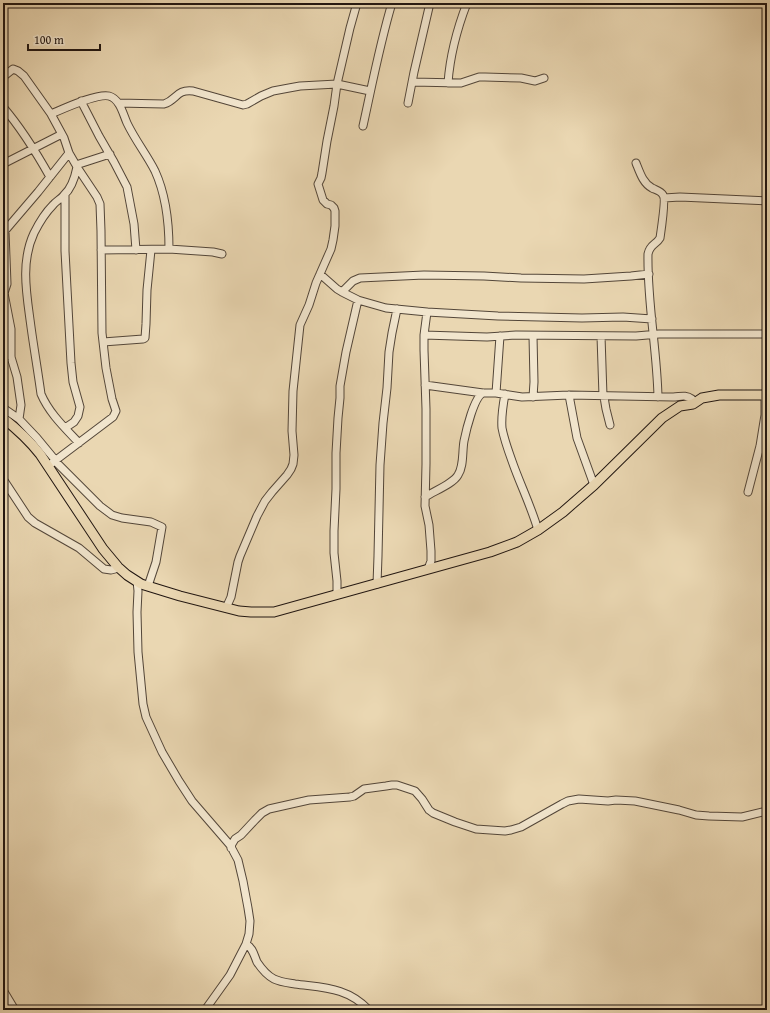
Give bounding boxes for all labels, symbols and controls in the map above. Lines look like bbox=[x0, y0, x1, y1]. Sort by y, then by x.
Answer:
scale bar bbox=[28, 26, 100, 52]
text: 100 m bbox=[34, 31, 64, 48]

